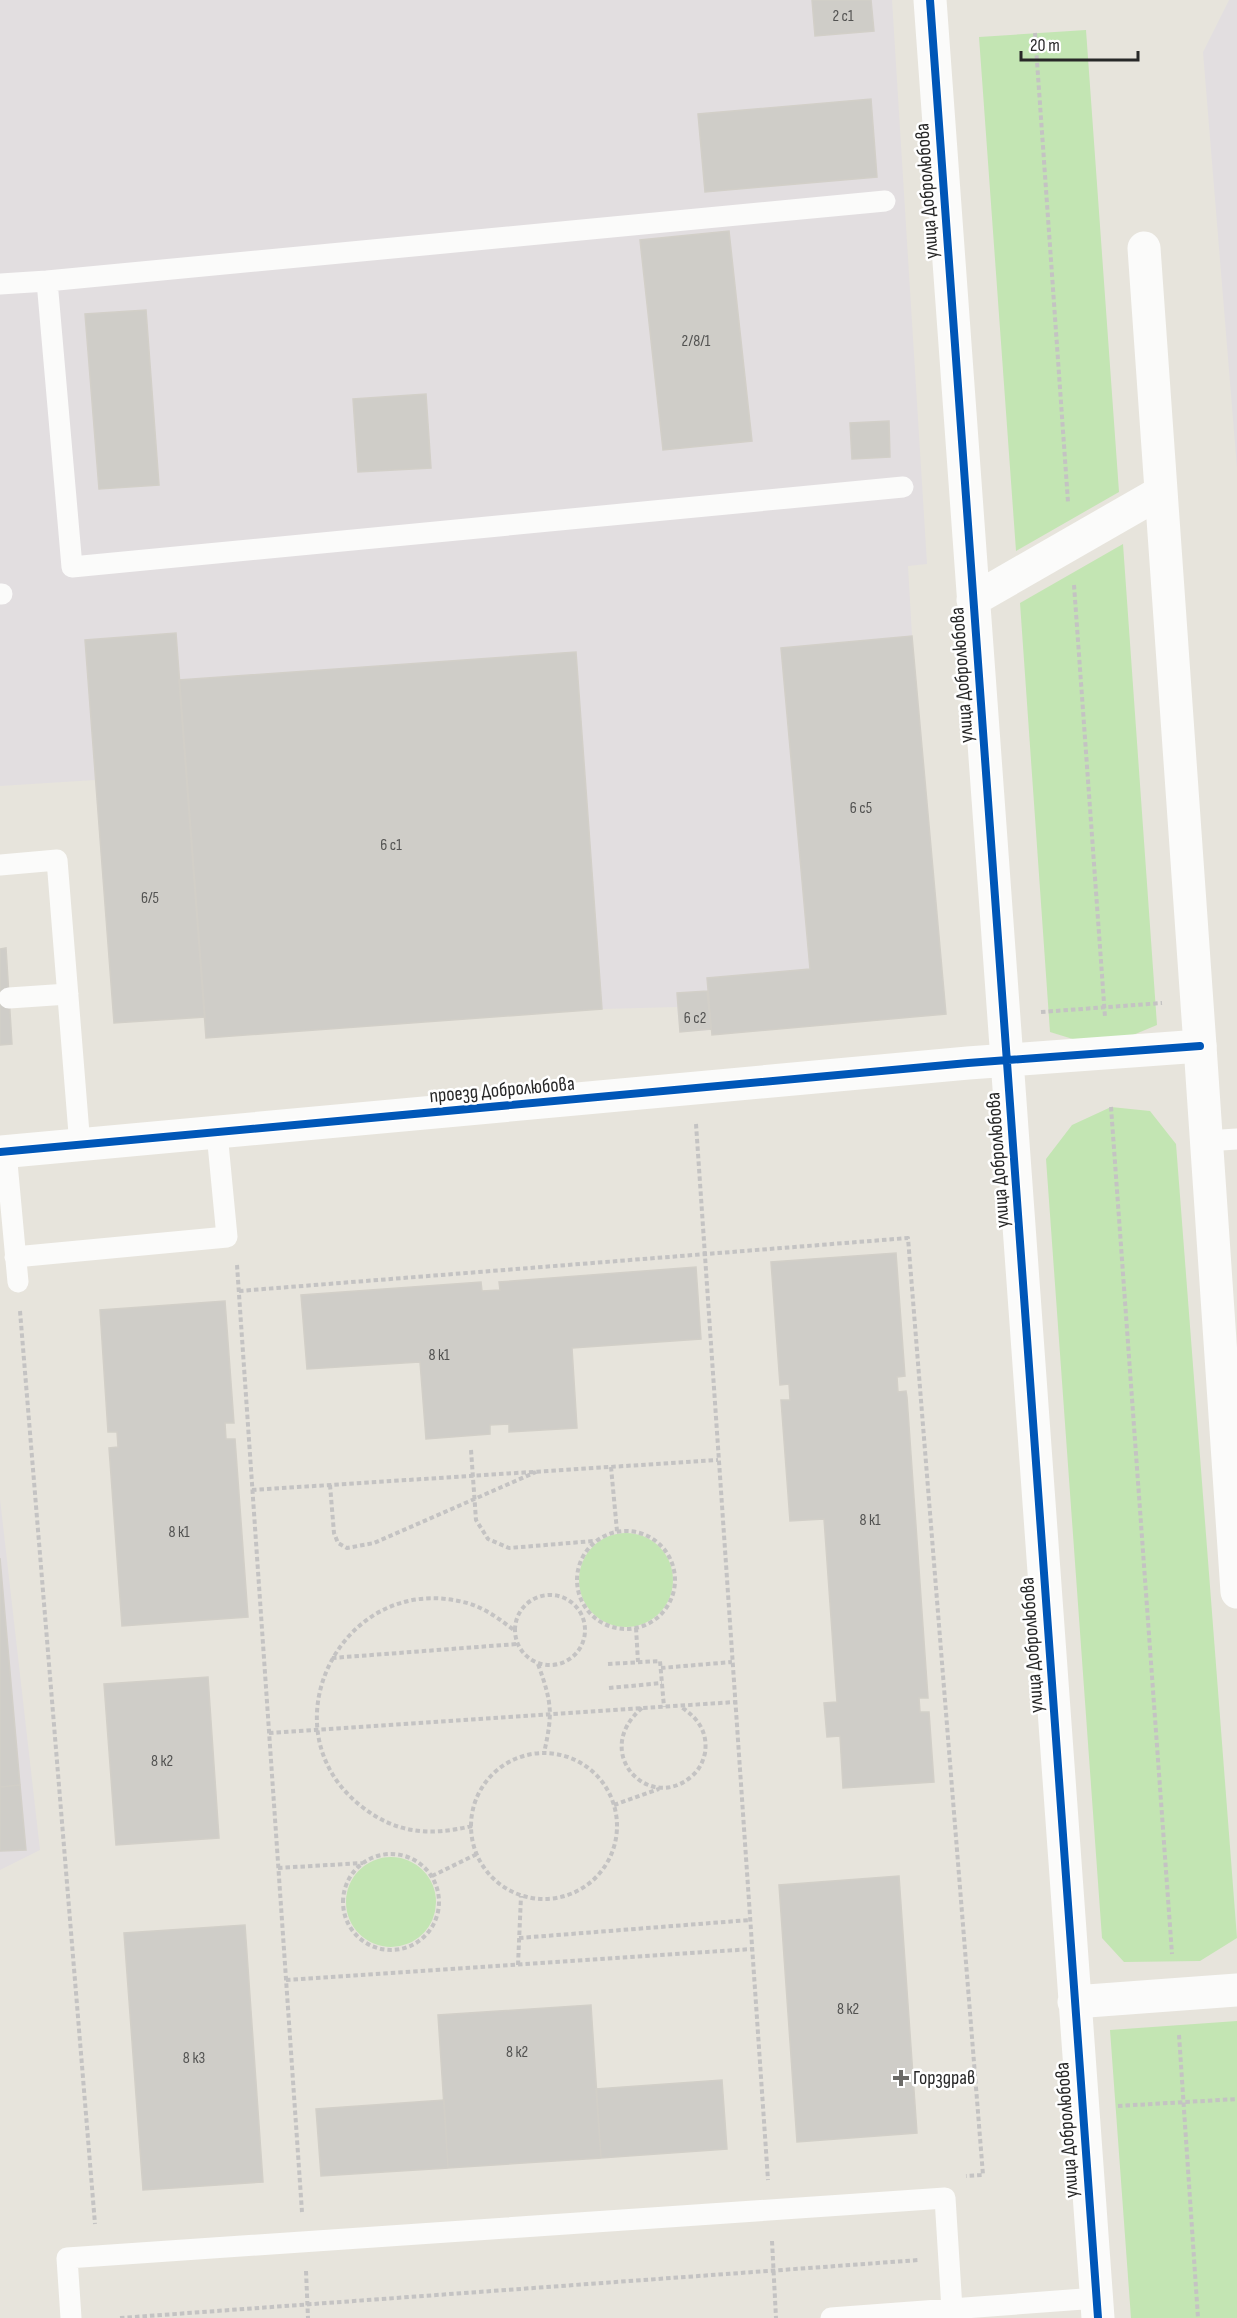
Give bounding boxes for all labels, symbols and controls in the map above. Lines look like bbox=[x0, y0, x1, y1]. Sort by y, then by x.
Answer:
house number: 2 с1 bbox=[832, 7, 854, 26]
scale bar bbox=[1021, 24, 1138, 62]
text: 20 m bbox=[1030, 35, 1060, 56]
street label: улица Добролюбова bbox=[910, 122, 944, 260]
house number: 2/8/1 bbox=[682, 332, 711, 351]
street label: улица Добролюбова bbox=[945, 606, 979, 744]
house number: 6 с5 bbox=[850, 799, 872, 818]
house number: 6 с1 bbox=[380, 836, 402, 855]
house number: 6/5 bbox=[141, 889, 159, 908]
house number: 6 с2 bbox=[684, 1009, 706, 1028]
street label: проезд Добролюбова bbox=[428, 1072, 576, 1108]
street label: улица Добролюбова bbox=[981, 1091, 1015, 1229]
house number: 8 к1 bbox=[428, 1346, 450, 1365]
house number: 8 к1 bbox=[859, 1511, 881, 1530]
house number: 8 к1 bbox=[168, 1523, 190, 1542]
street label: улица Добролюбова bbox=[1015, 1576, 1049, 1714]
house number: 8 к2 bbox=[151, 1752, 173, 1771]
house number: 8 к2 bbox=[837, 2000, 859, 2019]
house number: 8 к2 bbox=[506, 2043, 528, 2062]
house number: 8 к3 bbox=[183, 2049, 205, 2068]
street label: улица Добролюбова bbox=[1050, 2061, 1084, 2199]
place label: Горздрав bbox=[913, 2066, 975, 2090]
marker: Горздрав bbox=[894, 2071, 908, 2085]

